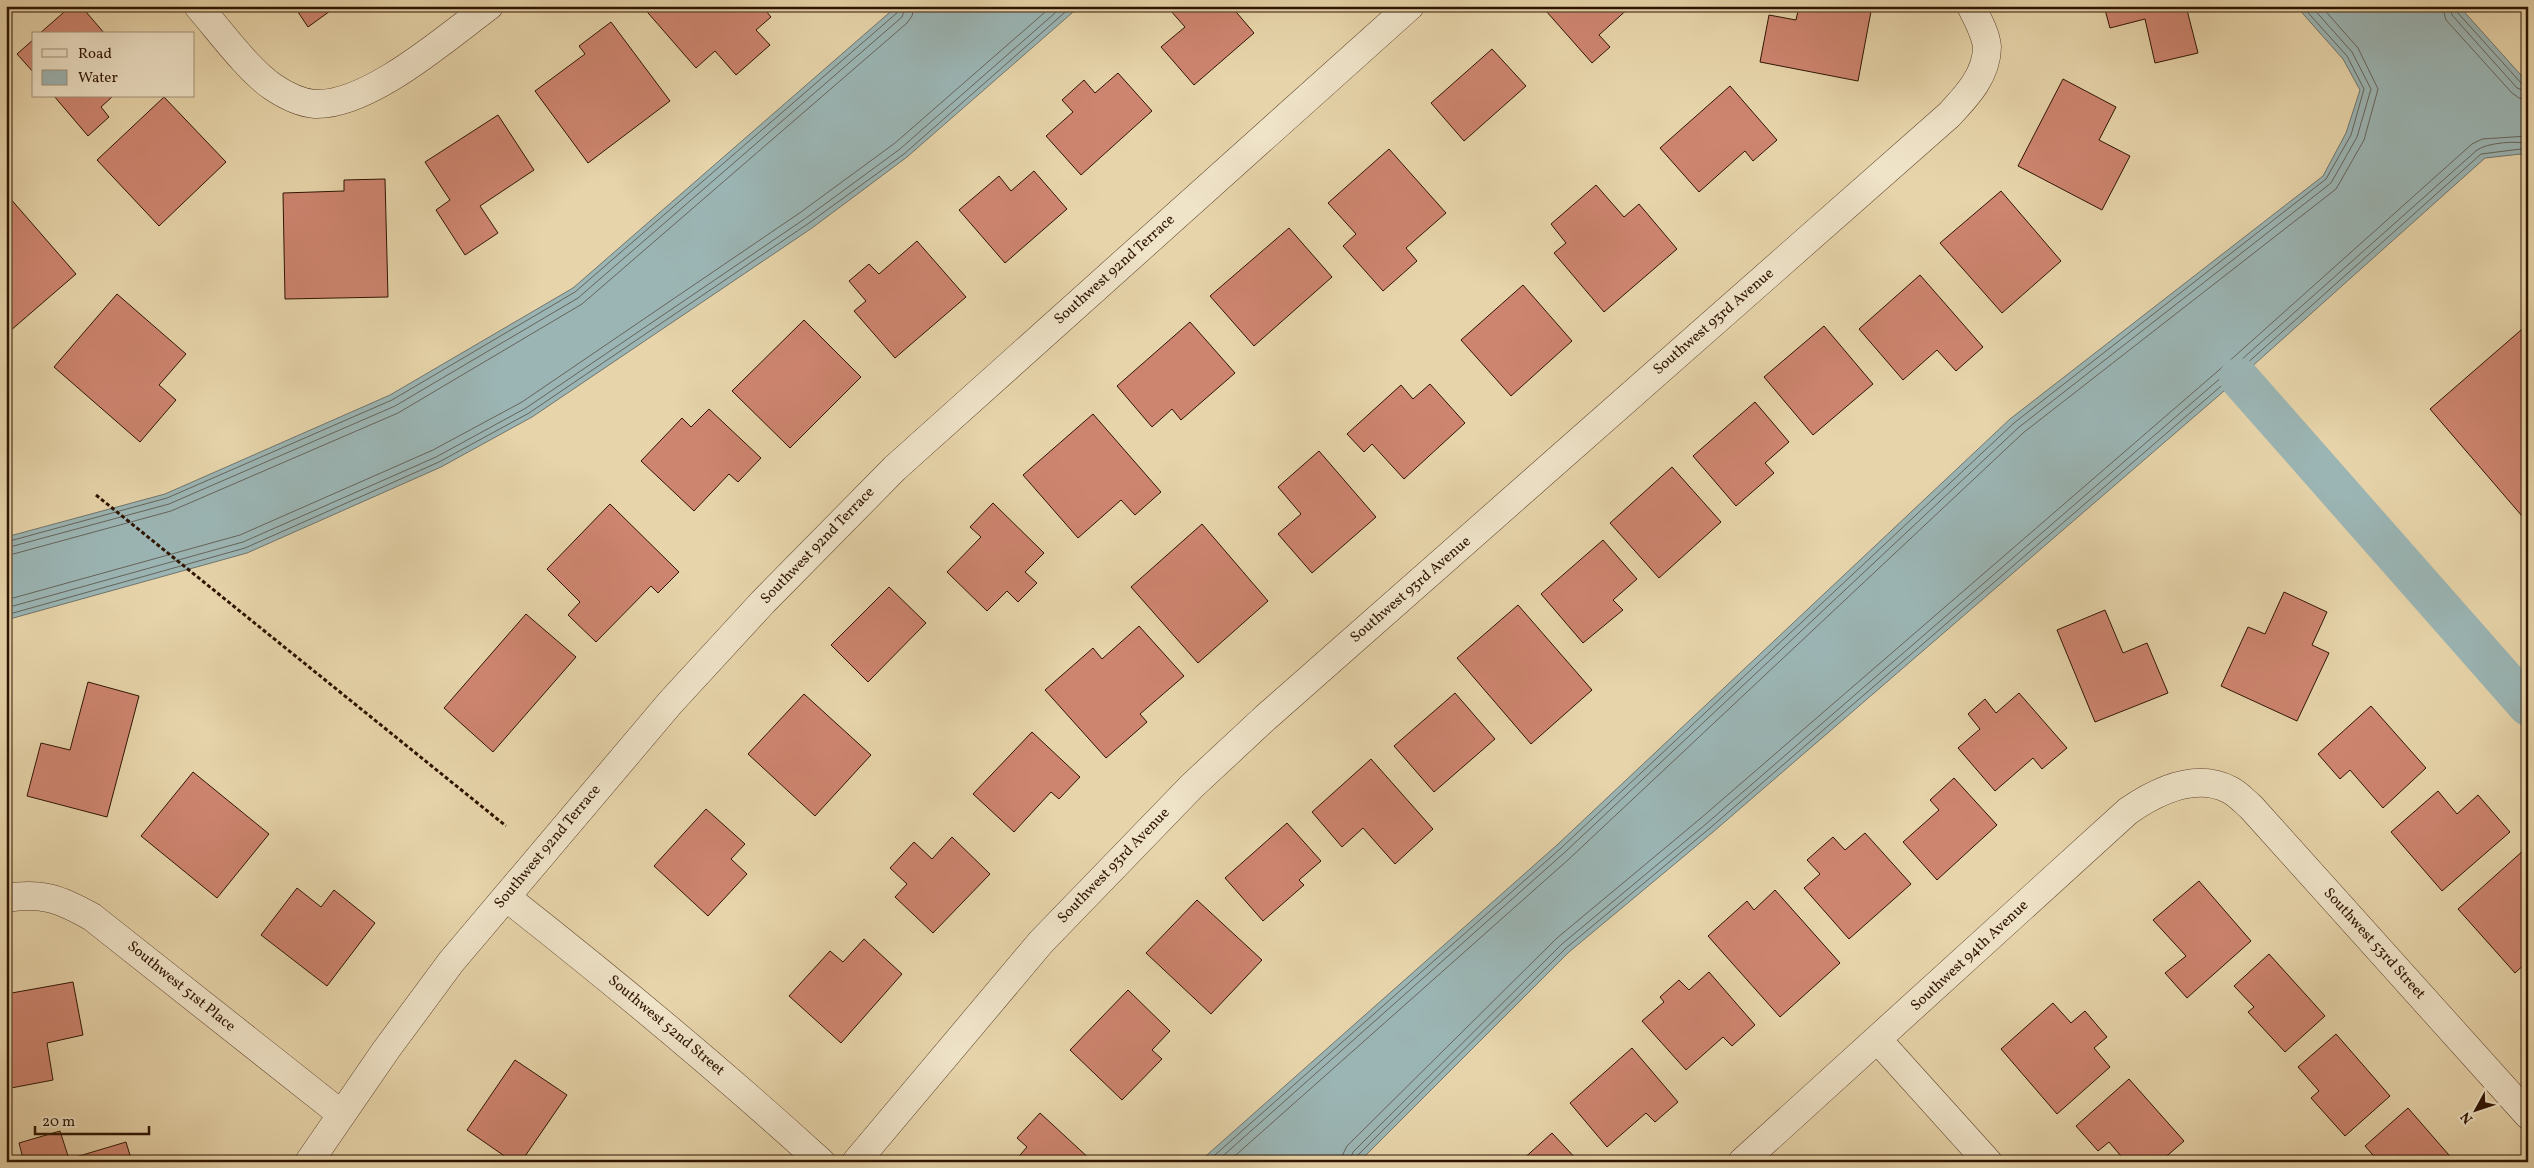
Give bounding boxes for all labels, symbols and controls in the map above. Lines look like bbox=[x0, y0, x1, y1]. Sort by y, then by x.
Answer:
legend bbox=[32, 32, 195, 98]
text: Road bbox=[78, 44, 112, 65]
text: Water bbox=[78, 68, 118, 89]
street label: Southwest 92nd Terrace bbox=[1050, 210, 1180, 330]
street label: Southwest 93rd Avenue bbox=[1649, 264, 1779, 380]
street label: Southwest 92nd Terrace bbox=[756, 483, 880, 609]
street label: Southwest 93rd Avenue bbox=[1346, 532, 1476, 648]
street label: Southwest 92nd Terrace bbox=[490, 780, 606, 914]
street label: Southwest 93rd Avenue bbox=[1053, 803, 1175, 929]
street label: Southwest 53rd Street bbox=[2318, 884, 2430, 1004]
street label: Southwest 94th Avenue bbox=[1906, 896, 2034, 1016]
street label: Southwest 51st Place bbox=[122, 937, 240, 1037]
street label: Southwest 52nd Street bbox=[603, 971, 729, 1081]
north arrow bbox=[2452, 1086, 2502, 1136]
scale bar bbox=[35, 1103, 149, 1135]
text: N bbox=[2457, 1107, 2478, 1127]
text: 20 m bbox=[42, 1112, 75, 1133]

